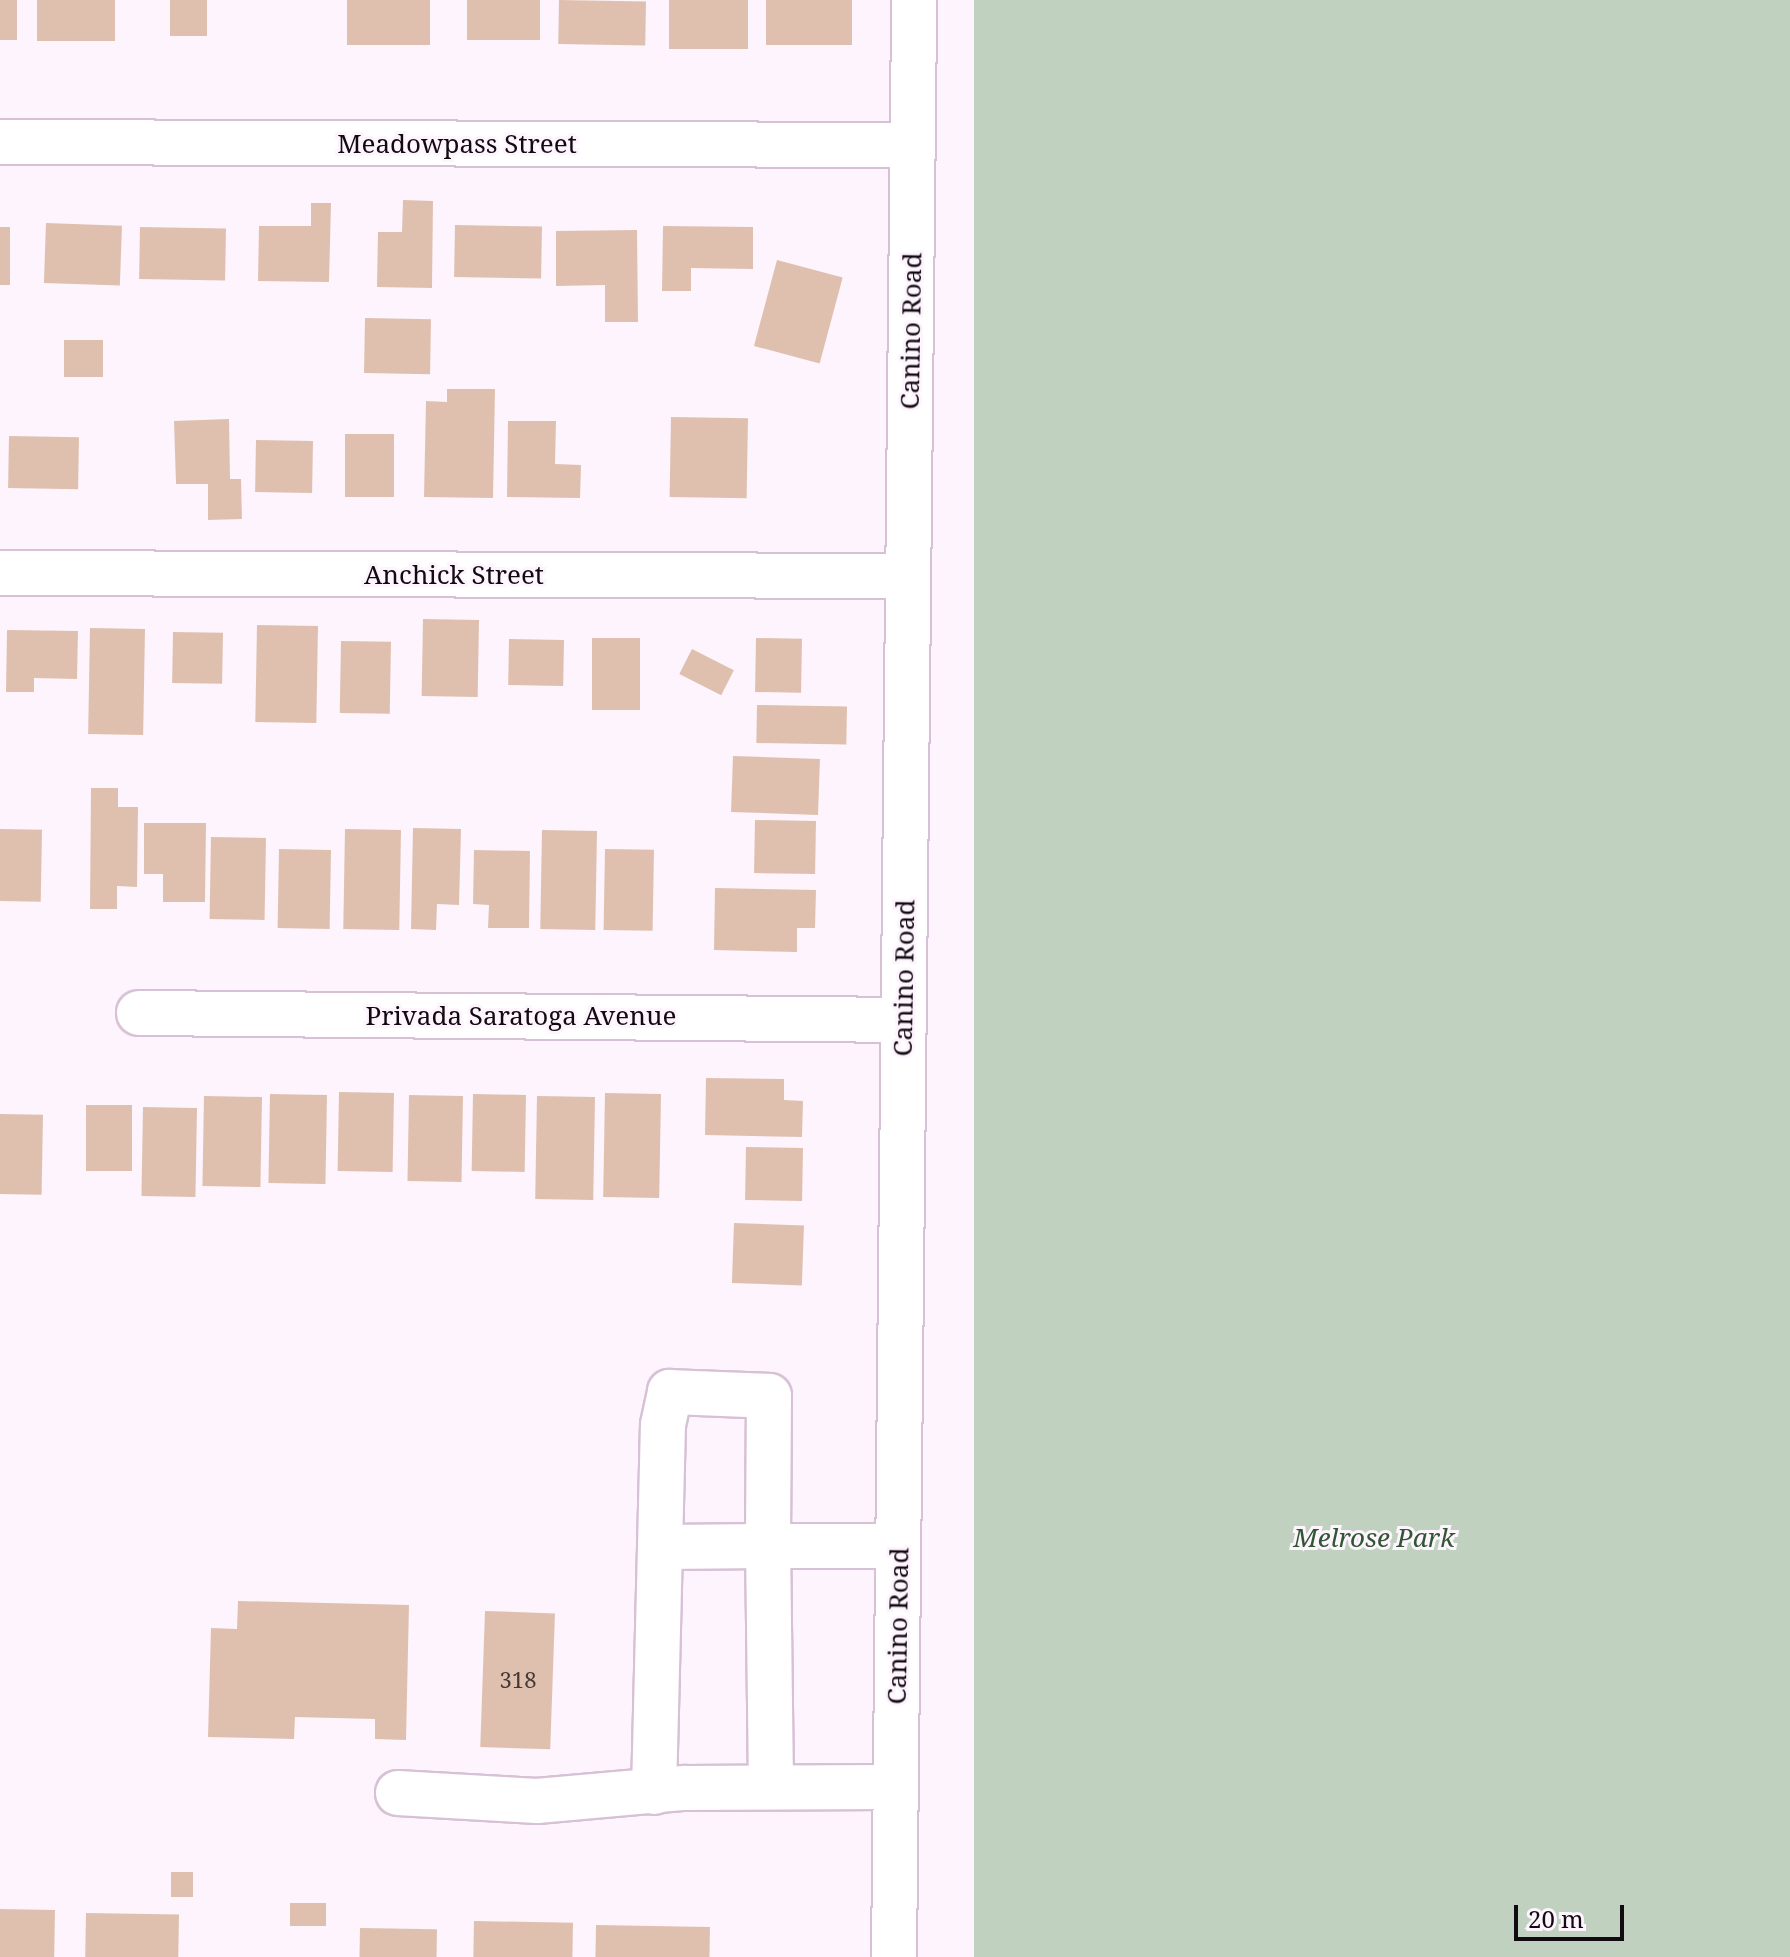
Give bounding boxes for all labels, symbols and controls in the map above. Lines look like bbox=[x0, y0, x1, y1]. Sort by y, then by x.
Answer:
street label: Meadowpass Street bbox=[337, 128, 577, 160]
street label: Canino Road bbox=[894, 252, 928, 410]
street label: Anchick Street bbox=[364, 559, 544, 591]
street label: Canino Road bbox=[887, 899, 921, 1057]
street label: Privada Saratoga Avenue bbox=[366, 1000, 676, 1032]
park label: Melrose Park bbox=[1293, 1522, 1455, 1554]
street label: Canino Road bbox=[881, 1547, 915, 1705]
house number: 318 bbox=[500, 1667, 536, 1693]
scale bar bbox=[1518, 1889, 1628, 1939]
text: 20 m bbox=[1528, 1902, 1584, 1935]

